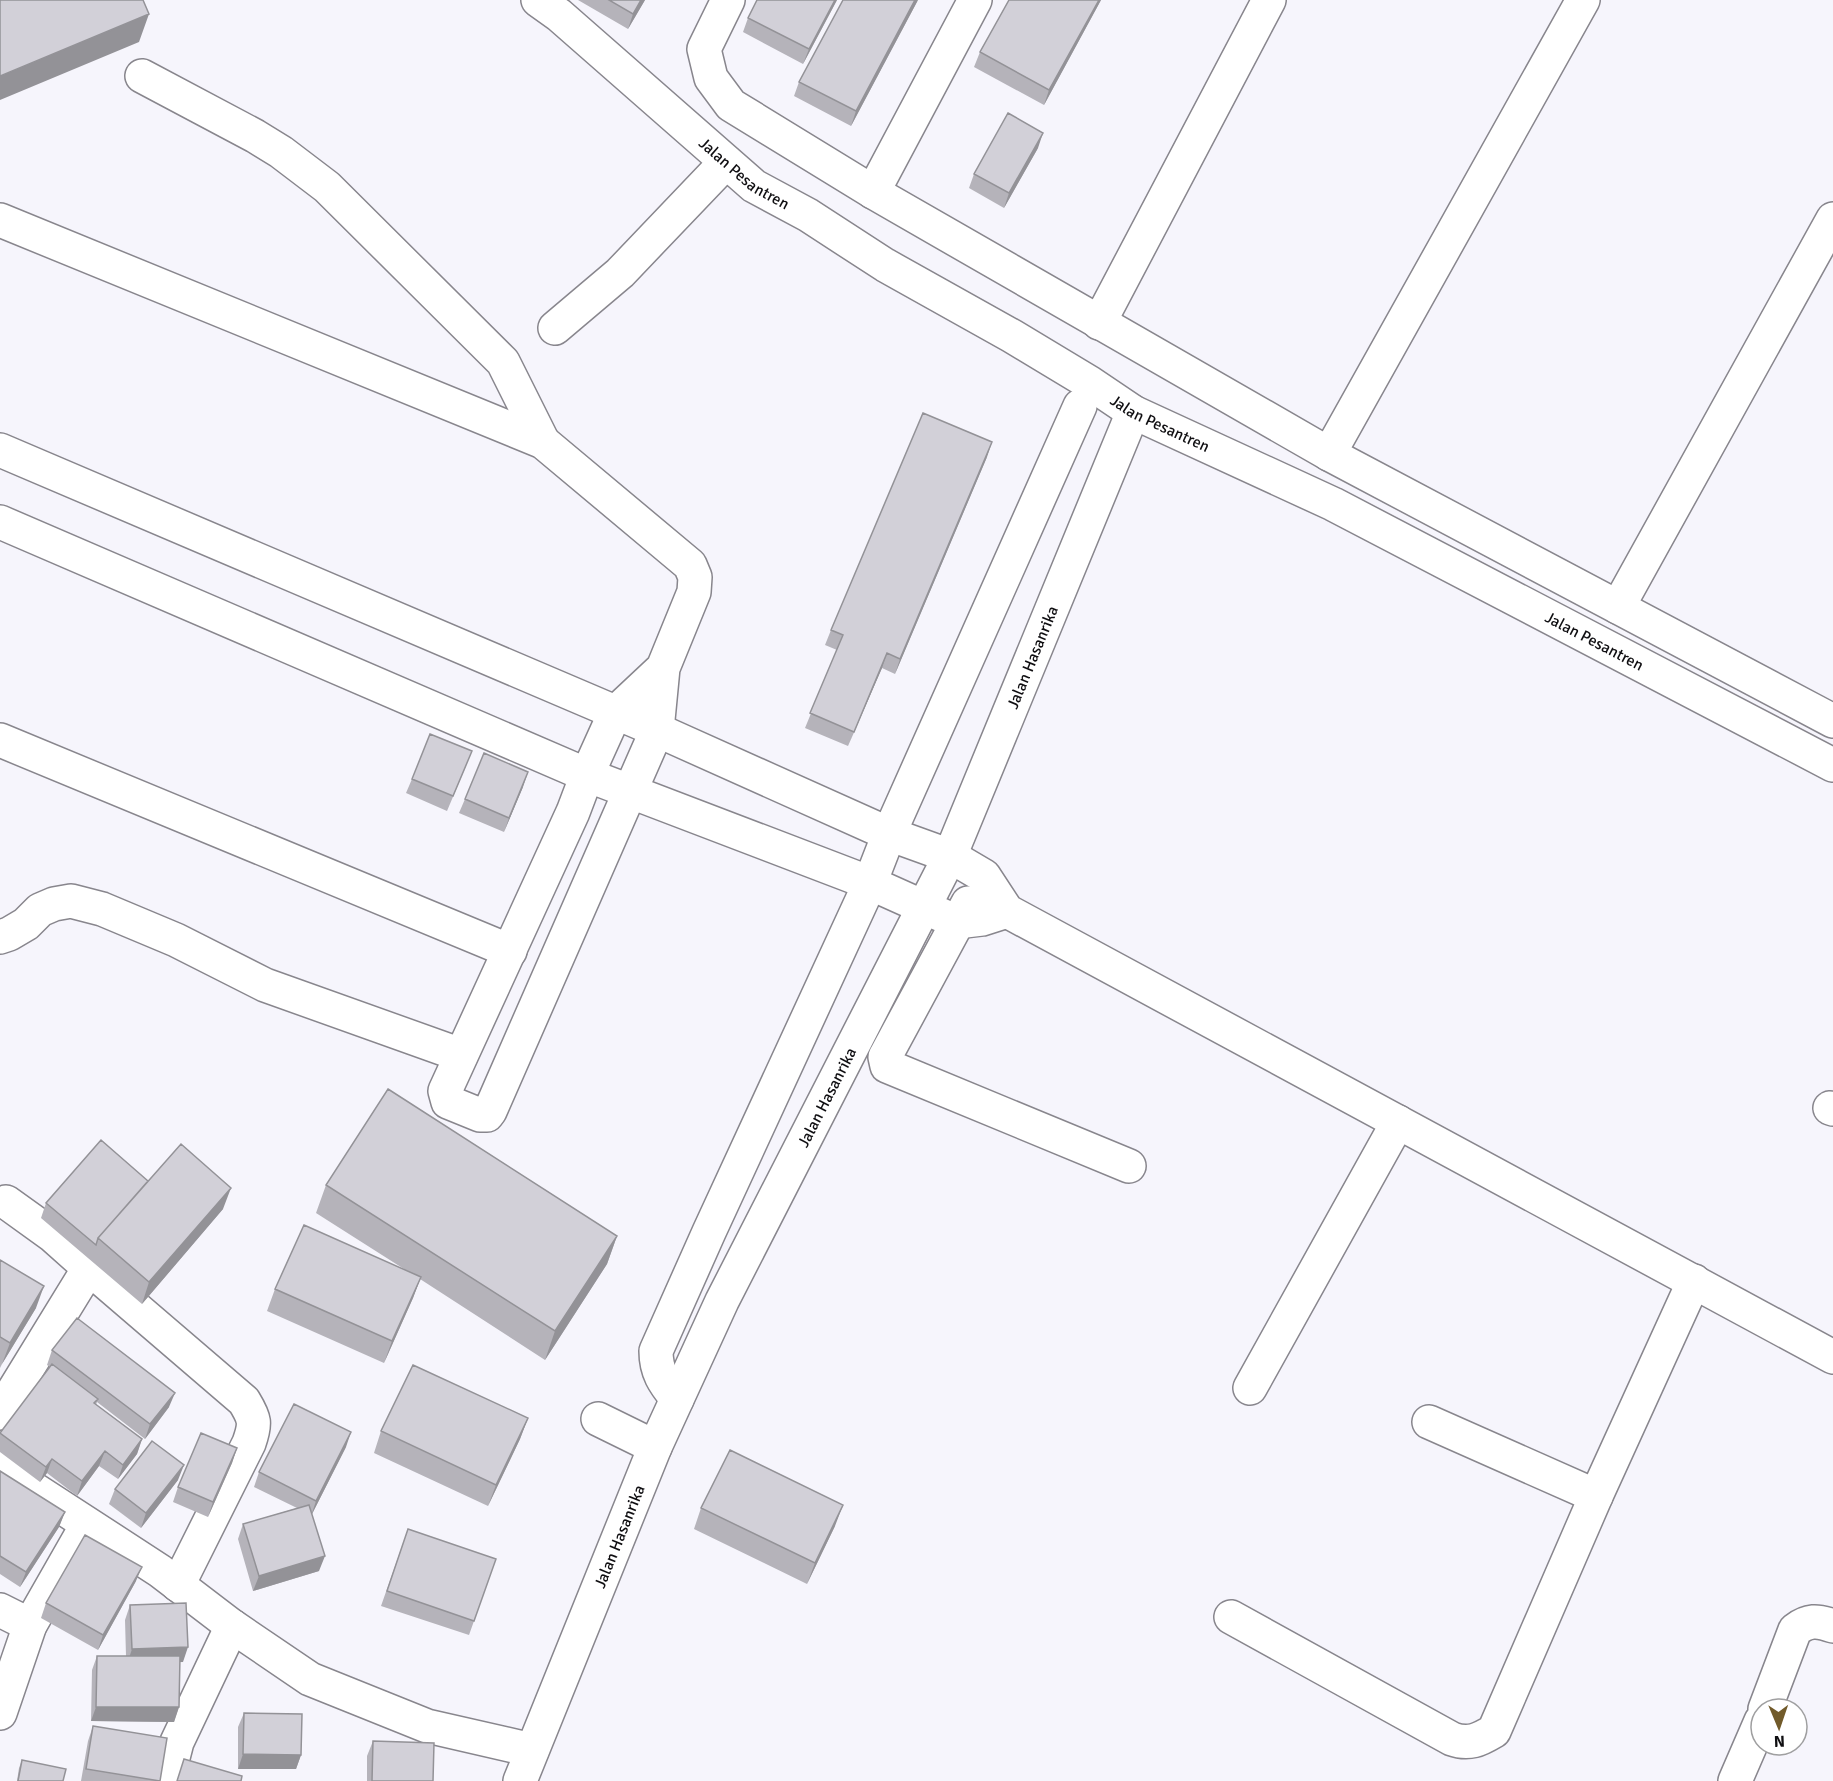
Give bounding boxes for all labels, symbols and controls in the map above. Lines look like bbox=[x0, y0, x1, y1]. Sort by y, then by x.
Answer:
street label: Jalan Pesantren bbox=[695, 133, 793, 214]
street label: Jalan Pesantren bbox=[1106, 391, 1213, 457]
street label: Jalan Hasanrika bbox=[1003, 603, 1063, 712]
street label: Jalan Pesantren bbox=[1541, 608, 1647, 675]
street label: Jalan Hasanrika bbox=[794, 1044, 861, 1151]
street label: Jalan Hasanrika bbox=[590, 1482, 650, 1591]
north arrow bbox=[1749, 1697, 1809, 1757]
text: N bbox=[1774, 1731, 1785, 1751]

